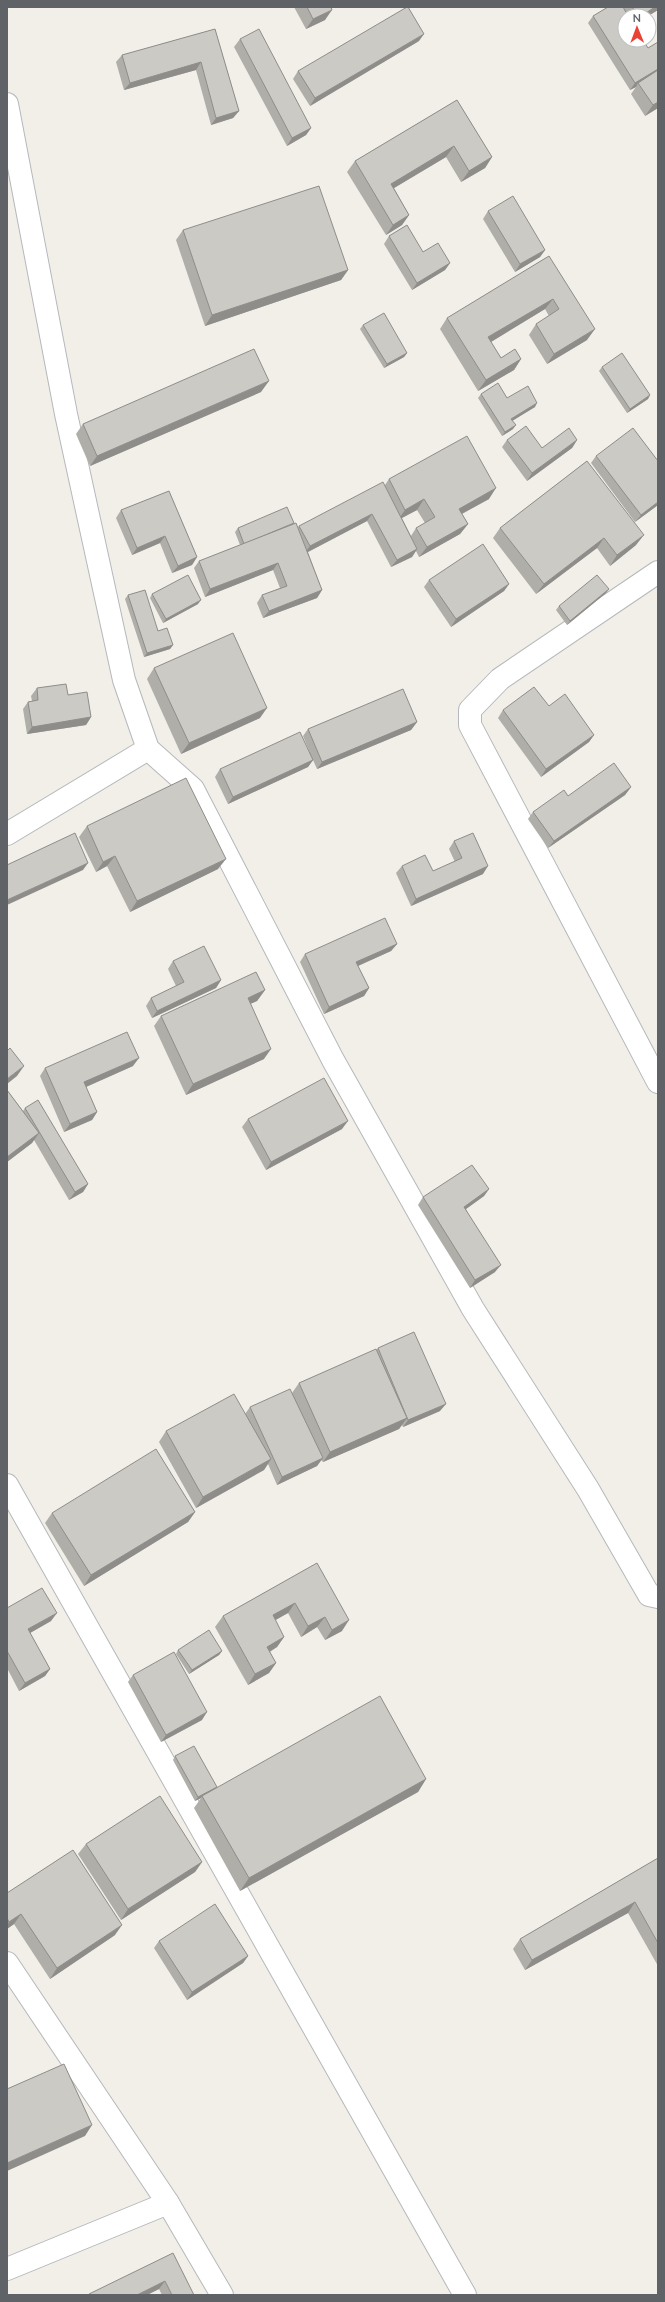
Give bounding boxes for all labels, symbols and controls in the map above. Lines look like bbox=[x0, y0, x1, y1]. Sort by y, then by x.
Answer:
north arrow bbox=[617, 8, 657, 48]
text: N bbox=[633, 11, 641, 25]

